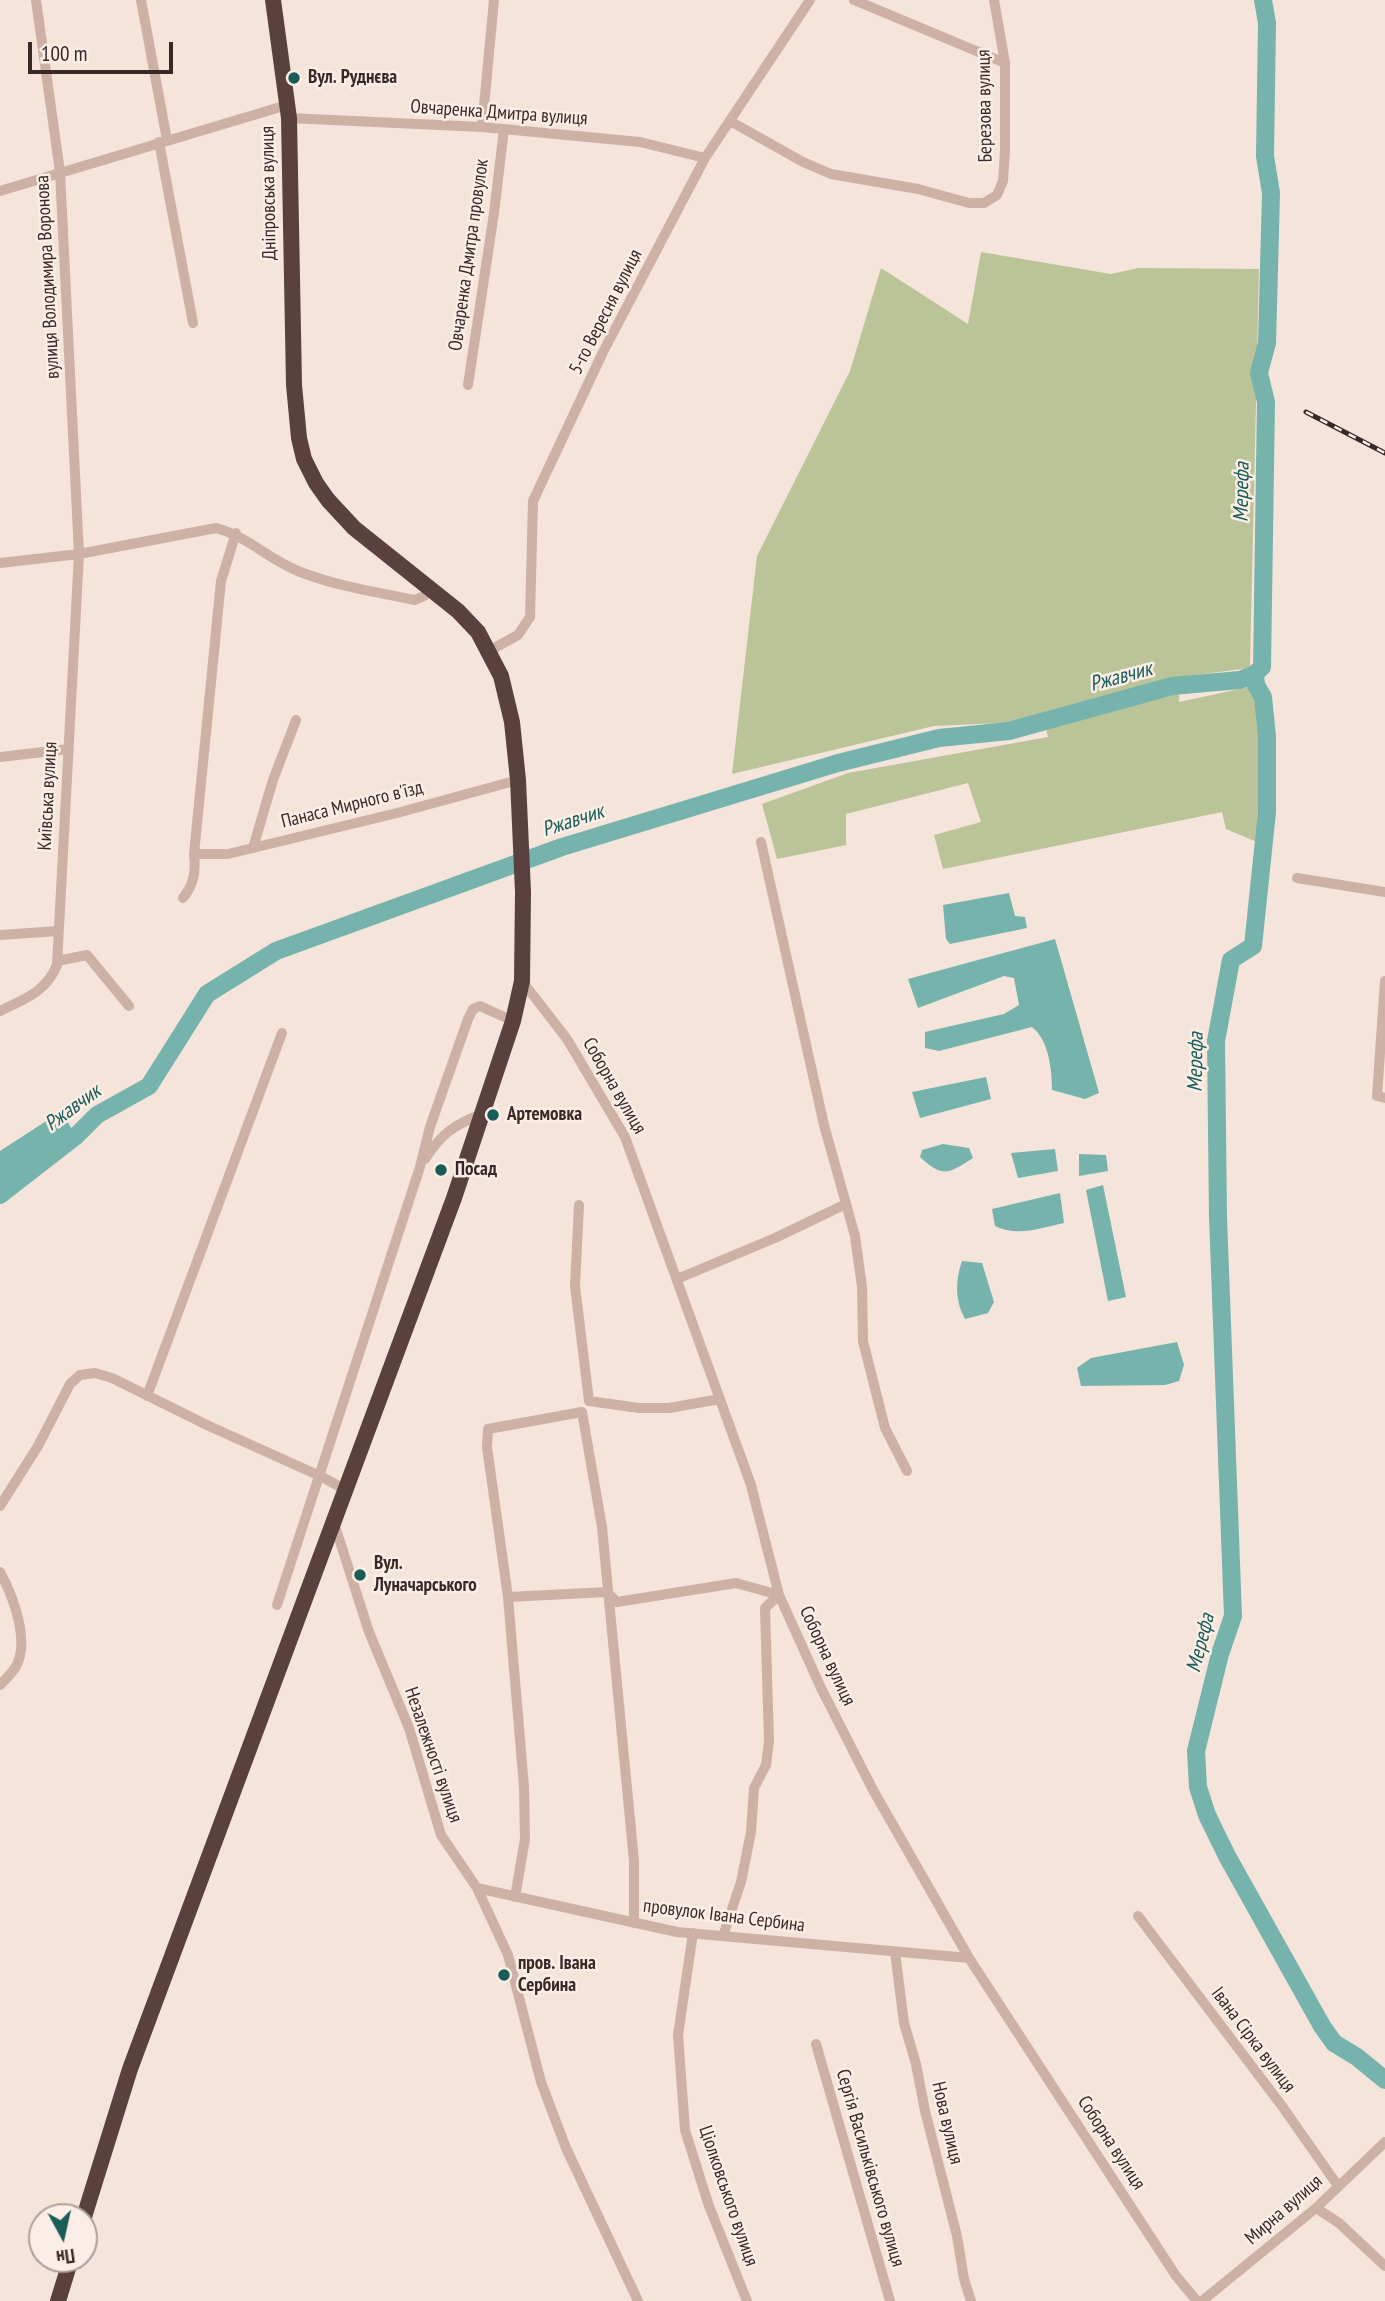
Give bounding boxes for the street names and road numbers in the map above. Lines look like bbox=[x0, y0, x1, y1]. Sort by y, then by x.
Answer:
street label: Березова вулиця bbox=[973, 49, 997, 163]
street label: Овчаренка Дмитра вулиця bbox=[410, 95, 588, 131]
street label: Дніпровська вулиця bbox=[256, 126, 282, 260]
street label: Овчаренка Дмитра провулок bbox=[444, 158, 494, 352]
street label: вулиця Володимира Воронова bbox=[31, 175, 65, 379]
street label: 5-го Вересня вулиця bbox=[565, 246, 647, 378]
street label: Київська вулиця bbox=[34, 741, 62, 851]
street label: Панаса Мирного в'їзд bbox=[279, 776, 425, 834]
street label: Соборна вулиця bbox=[577, 1034, 651, 1138]
street label: Соборна вулиця bbox=[794, 1603, 860, 1709]
street label: Незалежності вулиця bbox=[399, 1684, 467, 1826]
street label: провулок Івана Сербина bbox=[642, 1895, 806, 1937]
street label: Івана Сірка вулиця bbox=[1206, 1983, 1300, 2097]
street label: Сергія Васильківського вулиця bbox=[831, 2067, 909, 2269]
street label: Нова вулиця bbox=[926, 2079, 968, 2167]
street label: Соборна вулиця bbox=[1072, 2092, 1150, 2194]
street label: Ціолковського вулиця bbox=[693, 2123, 763, 2269]
street label: Мирна вулиця bbox=[1241, 2170, 1327, 2250]

